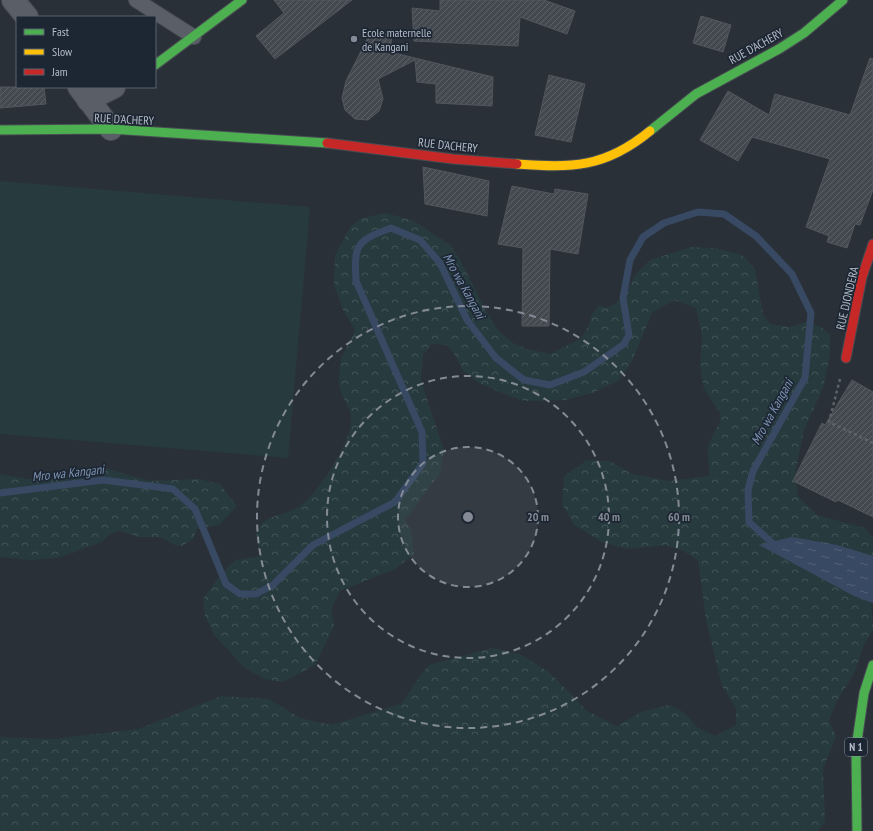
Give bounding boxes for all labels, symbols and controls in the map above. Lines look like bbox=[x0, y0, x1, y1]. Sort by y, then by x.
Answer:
legend bbox=[16, 16, 156, 88]
text: Fast bbox=[52, 24, 70, 39]
place label: Ecole maternelle de Kangani bbox=[362, 25, 432, 54]
street label: RUE D'ACHERY bbox=[726, 25, 786, 67]
marker: Ecole maternelle de Kangani bbox=[349, 34, 359, 44]
text: Slow bbox=[52, 44, 73, 59]
text: Jam bbox=[51, 64, 68, 79]
street label: RUE D'ACHERY bbox=[94, 110, 155, 128]
street label: RUE D'ACHERY bbox=[417, 134, 479, 156]
water label: Mro wa Kangani bbox=[439, 250, 490, 324]
street label: RUE DJONDERA bbox=[832, 265, 862, 331]
water label: Mro wa Kangani bbox=[747, 374, 798, 448]
water label: Mro wa Kangani bbox=[31, 461, 107, 485]
text: 20 m bbox=[527, 509, 549, 524]
text: 40 m bbox=[598, 509, 620, 524]
text: 60 m bbox=[668, 509, 690, 524]
centre of rings bbox=[461, 510, 475, 524]
road number: N 1 bbox=[845, 738, 867, 756]

